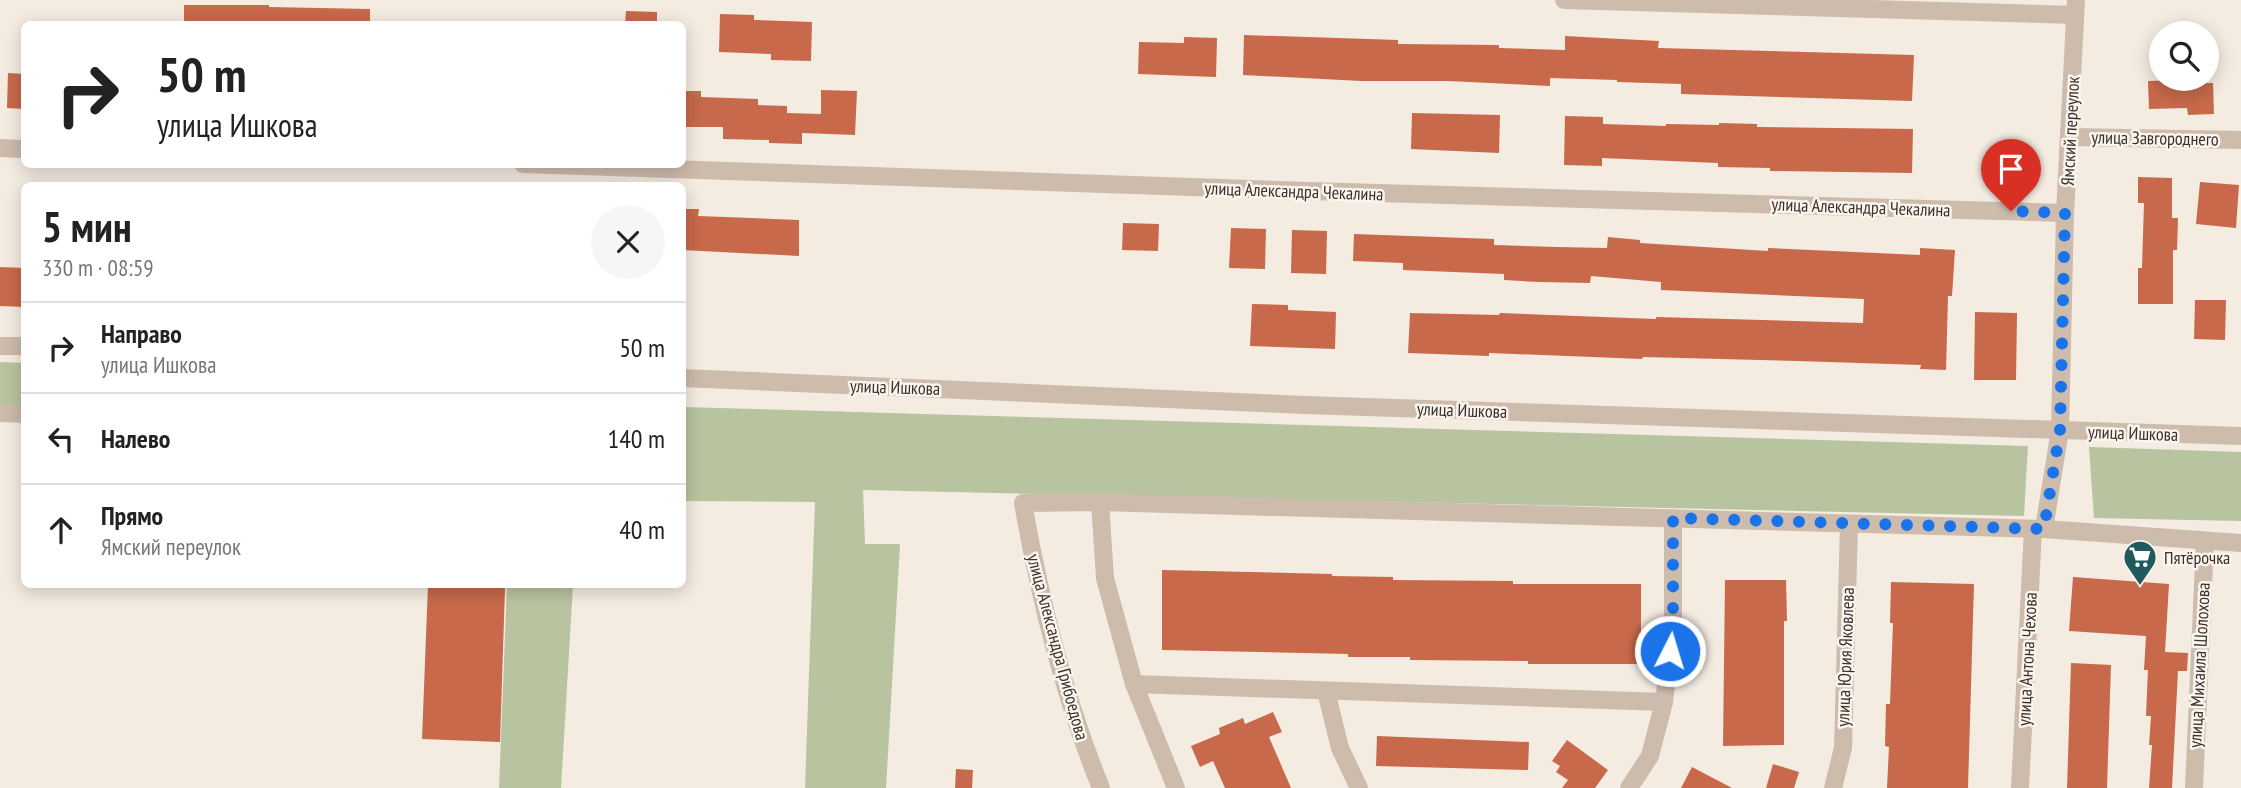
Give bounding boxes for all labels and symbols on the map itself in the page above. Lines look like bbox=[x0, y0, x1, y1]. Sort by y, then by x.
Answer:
street label: Ямский переулок bbox=[2056, 76, 2084, 186]
street label: улица Завгороднего bbox=[2091, 125, 2219, 151]
pin bbox=[1981, 139, 2041, 211]
street label: улица Александра Чекалина bbox=[1204, 176, 1384, 206]
street label: улица Александра Чекалина bbox=[1771, 192, 1951, 222]
street label: улица Ишкова bbox=[849, 374, 941, 400]
street label: улица Ишкова bbox=[1416, 397, 1508, 423]
street label: улица Ишкова bbox=[2087, 420, 2179, 446]
supermarket icon: Пятёрочка bbox=[2121, 538, 2159, 587]
place label: Пятёрочка bbox=[2164, 546, 2230, 569]
street label: улица Александра Грибоедова bbox=[1022, 551, 1094, 743]
street label: улица Михаила Шолохова bbox=[2183, 582, 2215, 748]
street label: улица Юрия Яковлева bbox=[1831, 587, 1859, 727]
street label: улица Антона Чехова bbox=[2012, 591, 2042, 727]
position arrow bbox=[1633, 614, 1707, 688]

